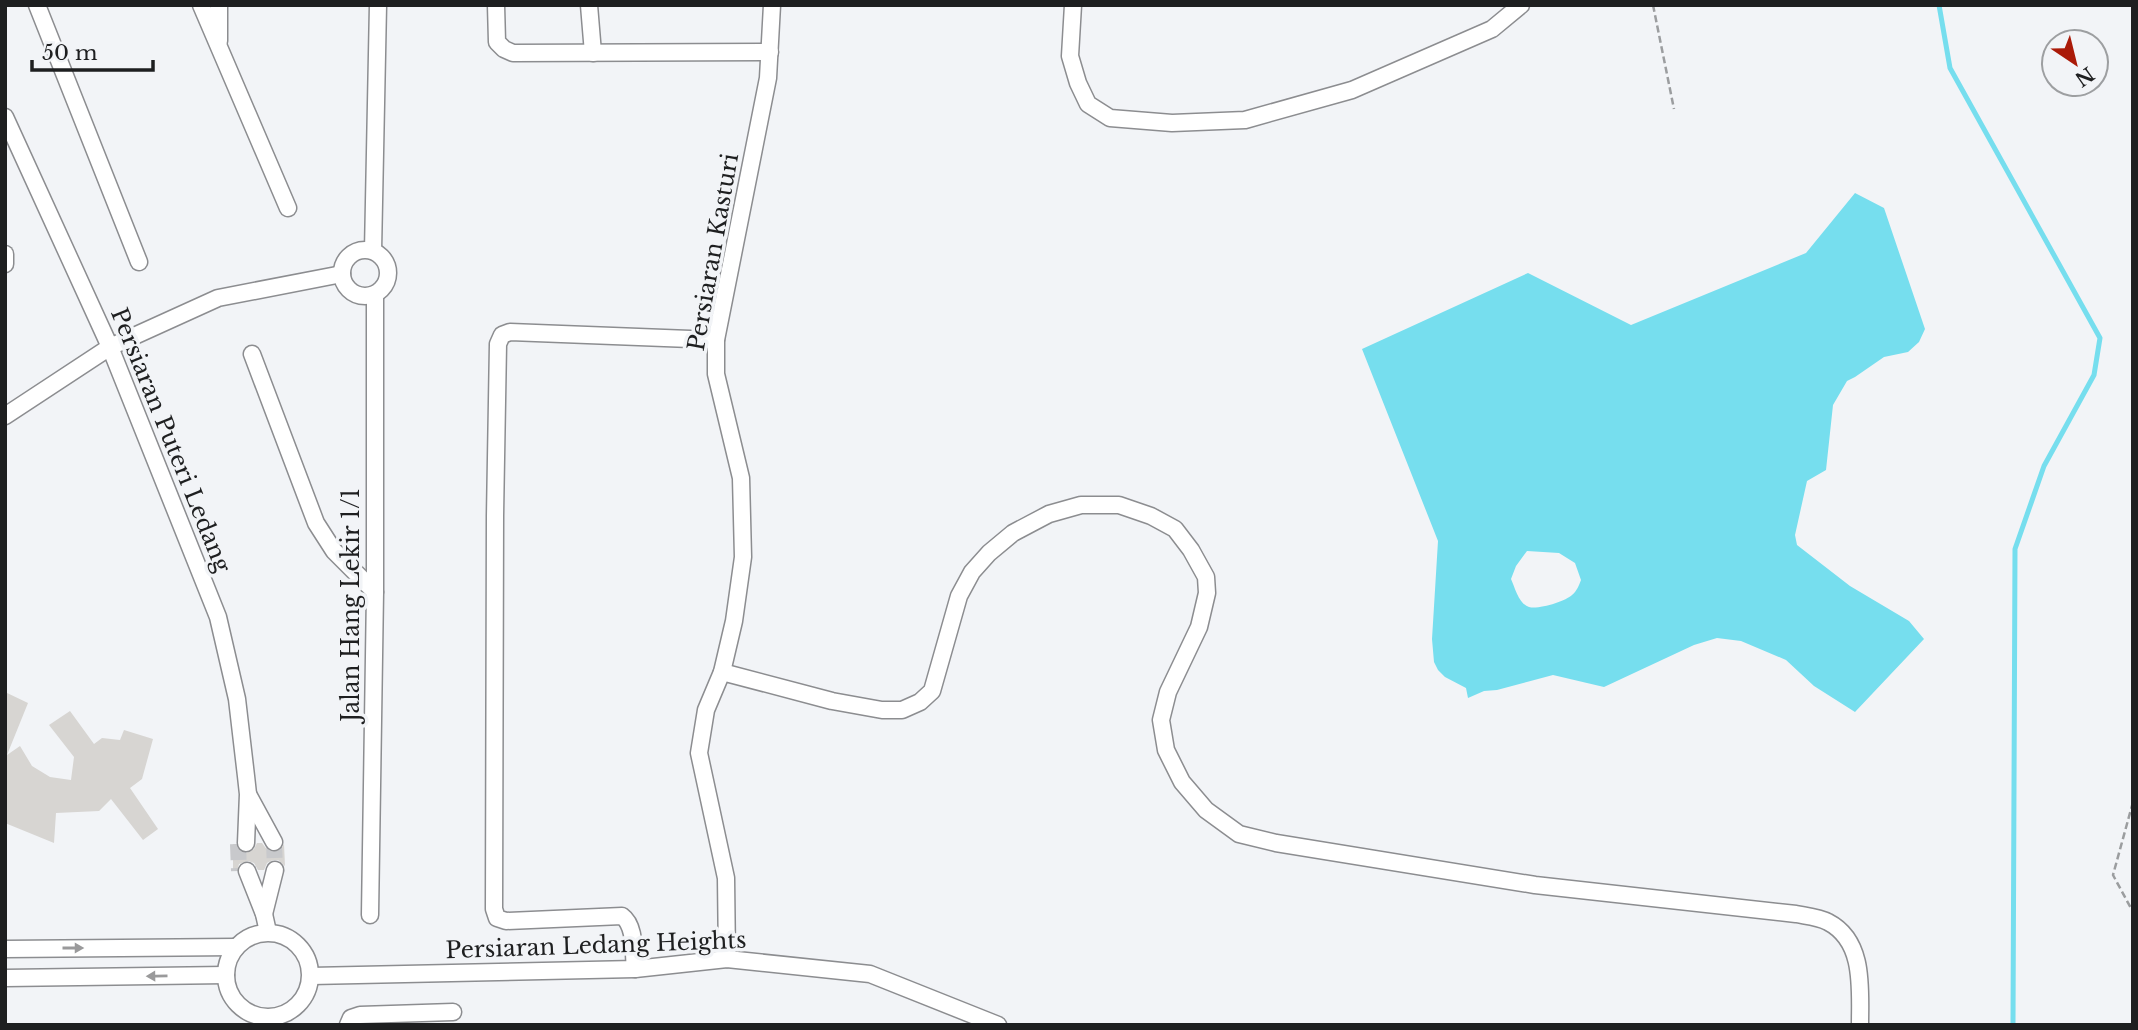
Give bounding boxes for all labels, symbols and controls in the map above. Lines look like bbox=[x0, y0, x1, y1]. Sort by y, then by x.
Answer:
scale bar bbox=[32, 28, 152, 72]
north arrow bbox=[2040, 28, 2110, 98]
text: 50 m bbox=[42, 40, 98, 66]
text: N bbox=[2070, 62, 2098, 91]
street label: Persiaran Kasturi bbox=[682, 151, 744, 353]
street label: Persiaran Puteri Ledang bbox=[105, 304, 237, 577]
street label: Jalan Hang Lekir 1/1 bbox=[337, 488, 365, 725]
street label: Persiaran Ledang Heights bbox=[445, 926, 747, 964]
one-way arrow bbox=[63, 942, 85, 954]
one-way arrow bbox=[146, 970, 168, 982]

